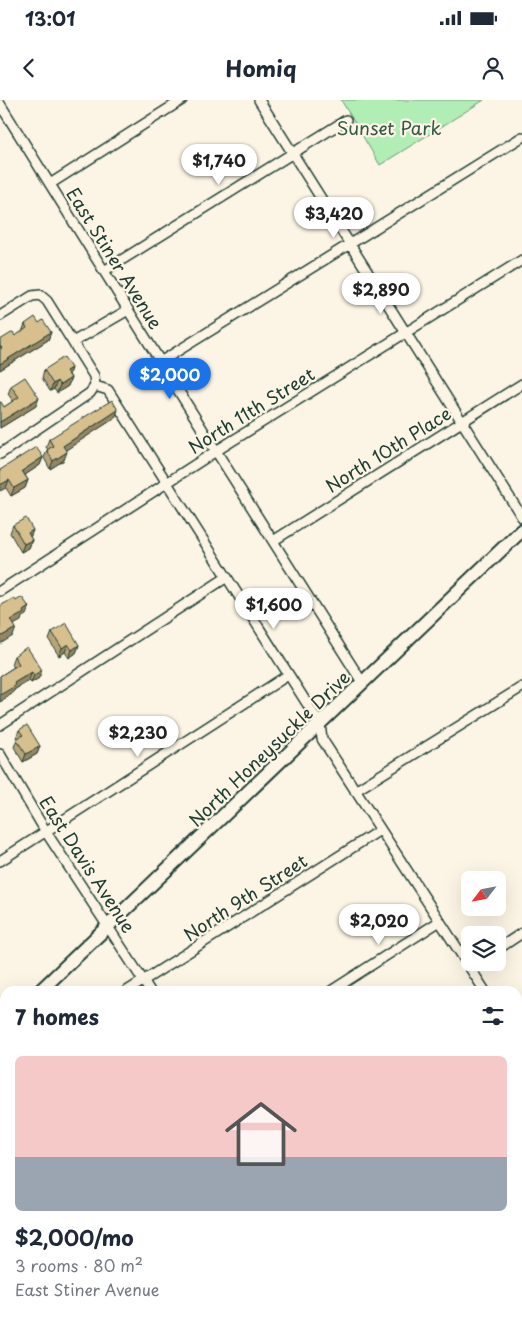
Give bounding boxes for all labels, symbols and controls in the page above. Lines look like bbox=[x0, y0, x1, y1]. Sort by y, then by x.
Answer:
text: 13:01 bbox=[25, 4, 75, 32]
text: Homiq bbox=[226, 51, 296, 84]
icon: back bbox=[15, 54, 43, 82]
icon: person bbox=[479, 54, 507, 82]
park label: Sunset Park bbox=[337, 114, 441, 141]
pin: $1,740 bbox=[178, 144, 260, 186]
text: $1,740 bbox=[192, 148, 246, 172]
street label: East Stiner Avenue bbox=[60, 182, 170, 334]
pin: $3,420 bbox=[293, 196, 375, 239]
text: $3,420 bbox=[305, 201, 363, 225]
pin: $2,890 bbox=[340, 272, 422, 315]
text: $2,890 bbox=[353, 277, 410, 301]
pin: $2,000 bbox=[129, 358, 211, 400]
street label: North 11th Street bbox=[183, 360, 319, 460]
text: $2,000 bbox=[140, 362, 200, 386]
street label: North 10th Place bbox=[320, 399, 456, 499]
pin: $1,600 bbox=[233, 588, 315, 630]
text: $1,600 bbox=[246, 592, 302, 616]
street label: North Honeysuckle Drive bbox=[182, 663, 356, 832]
pin: $2,230 bbox=[97, 716, 179, 758]
text: $2,230 bbox=[109, 720, 167, 744]
street label: East Davis Avenue bbox=[33, 790, 143, 938]
street label: North 9th Street bbox=[178, 847, 312, 947]
north arrow bbox=[461, 871, 506, 916]
map controls bbox=[461, 871, 506, 971]
pin: $2,020 bbox=[338, 904, 420, 946]
text: $2,020 bbox=[350, 908, 408, 932]
button: layers bbox=[461, 926, 506, 971]
text: 7 homes bbox=[15, 1000, 99, 1032]
icon: filters bbox=[479, 1002, 507, 1030]
icon: home bbox=[216, 1089, 306, 1179]
text: $2,000/mo bbox=[15, 1221, 134, 1253]
text: 3 rooms · 80 m² bbox=[15, 1253, 143, 1277]
text: East Stiner Avenue bbox=[15, 1277, 159, 1301]

